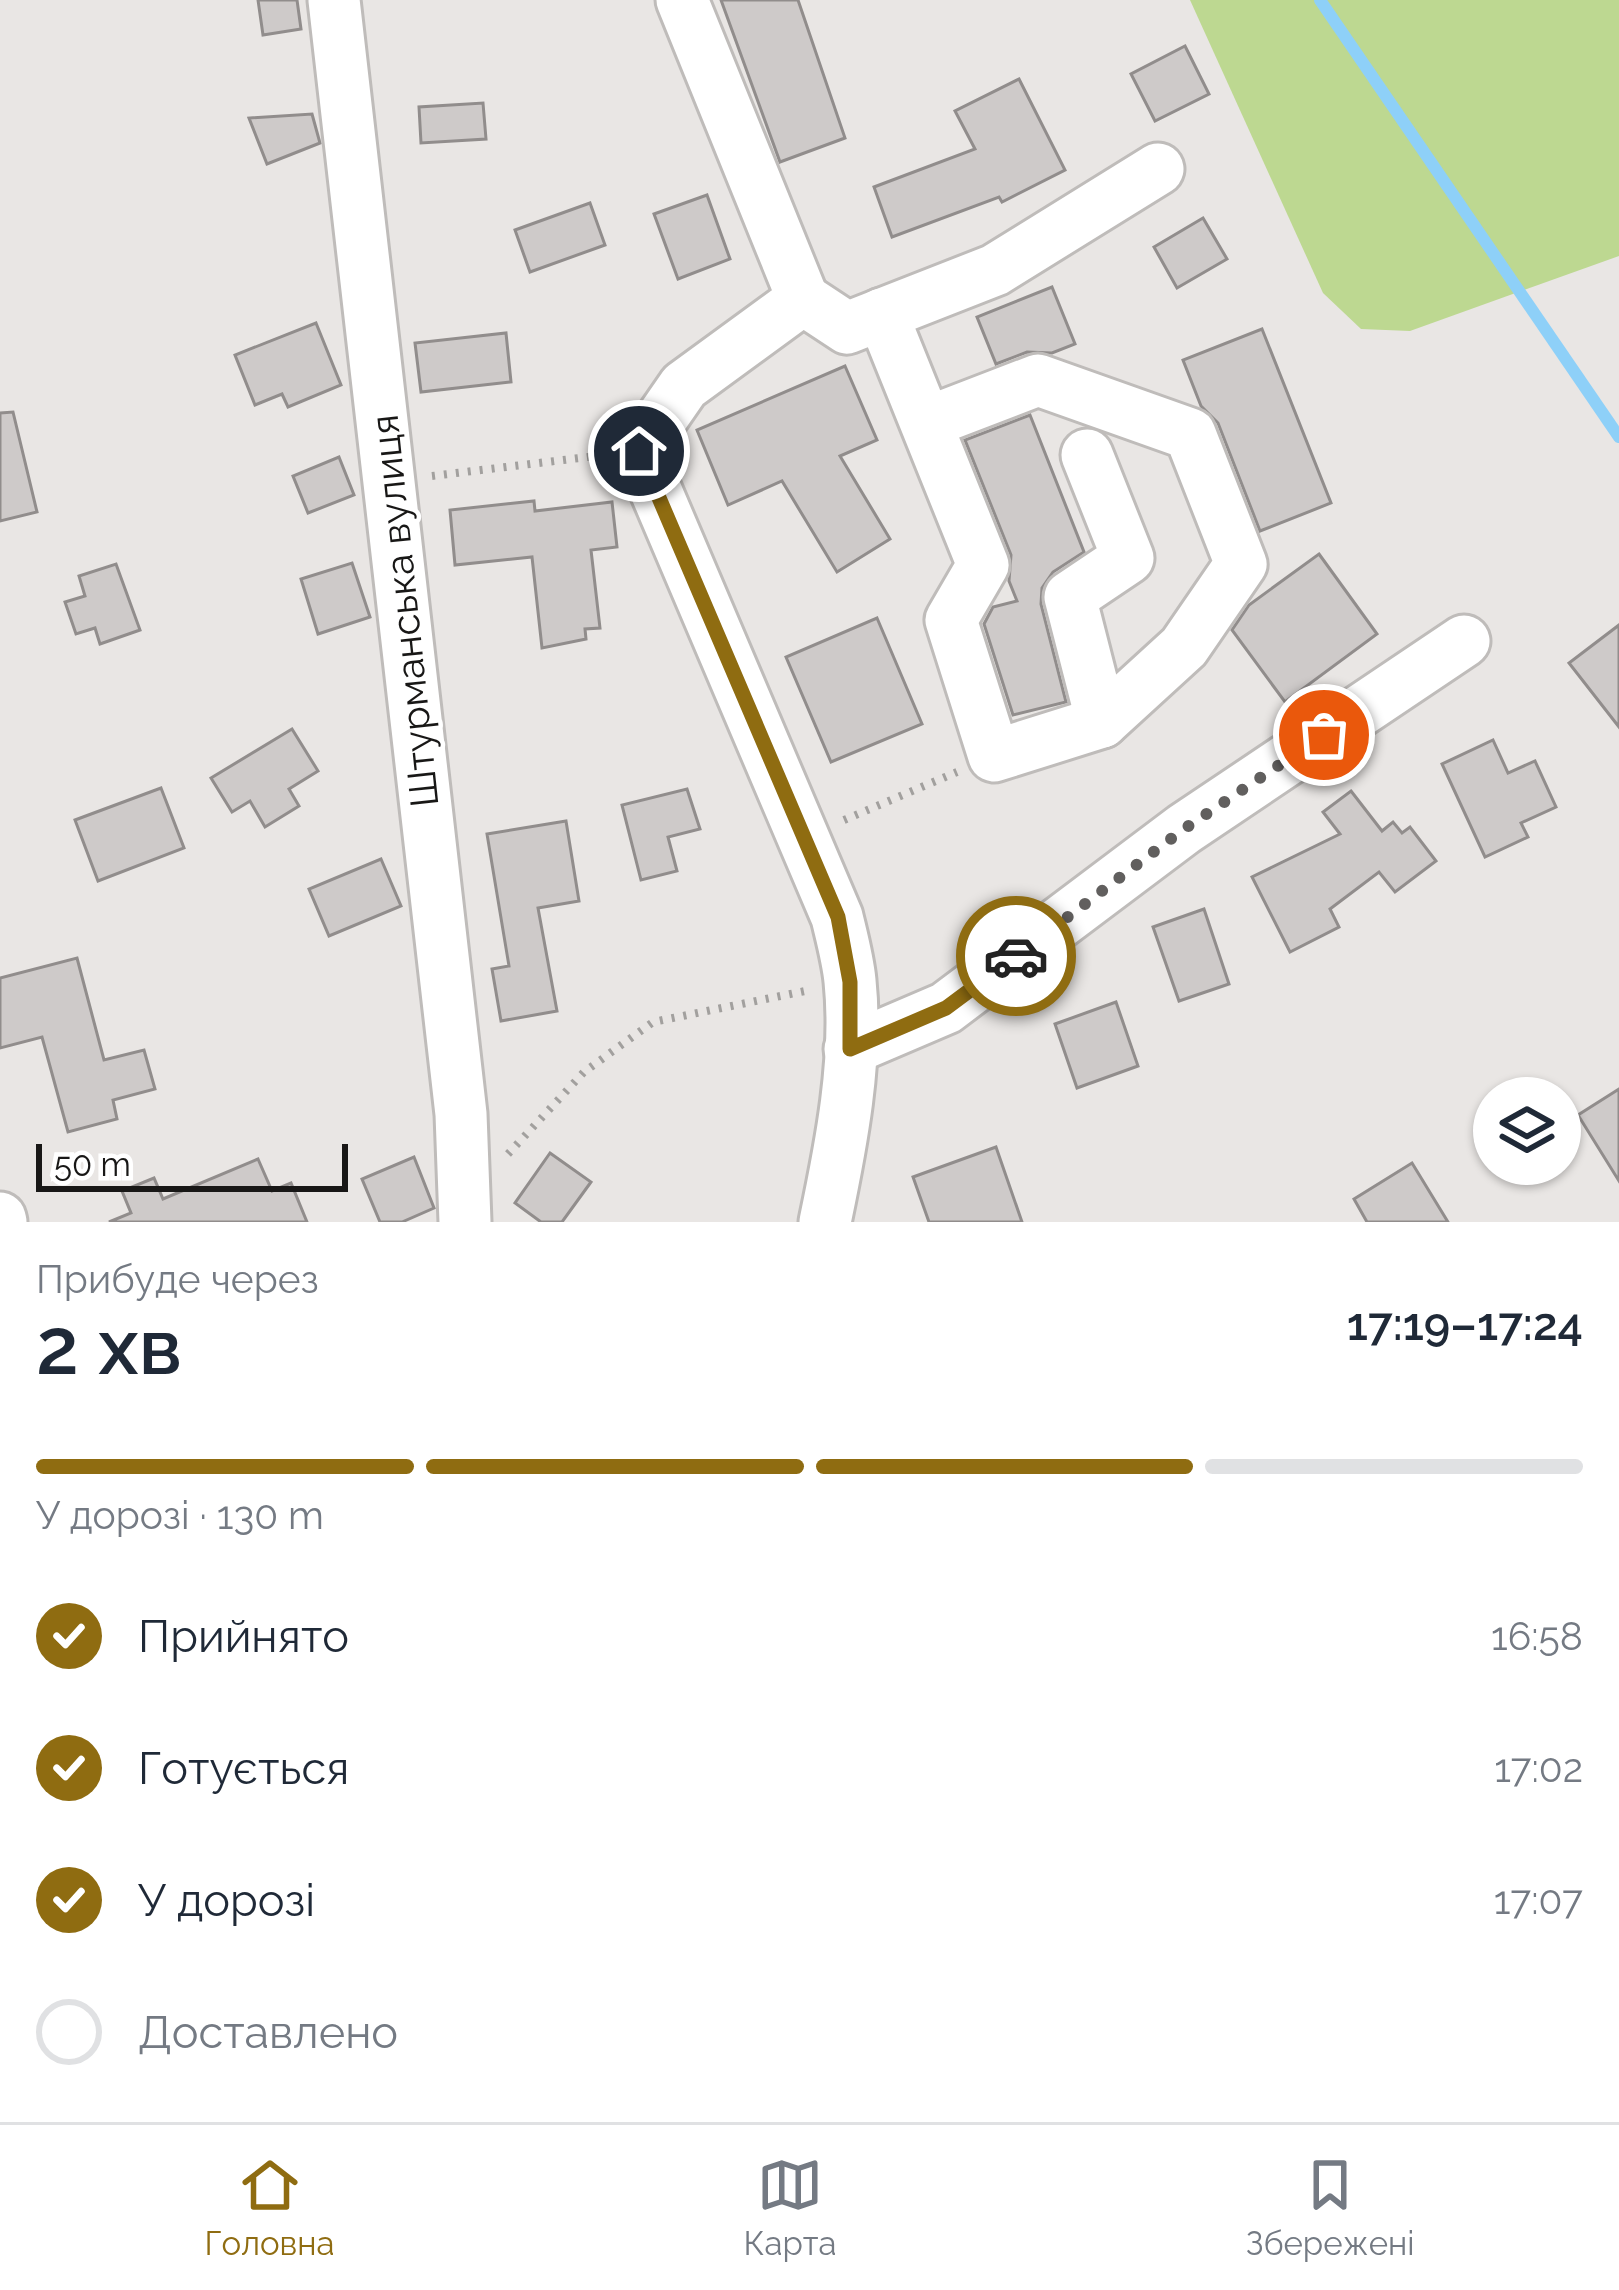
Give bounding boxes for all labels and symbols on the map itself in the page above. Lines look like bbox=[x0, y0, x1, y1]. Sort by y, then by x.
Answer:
pin bbox=[588, 400, 690, 502]
street label: Штурманська вулиця bbox=[361, 413, 447, 809]
pin bbox=[1273, 684, 1375, 786]
courier bbox=[956, 896, 1076, 1016]
scale bar bbox=[36, 1138, 348, 1191]

